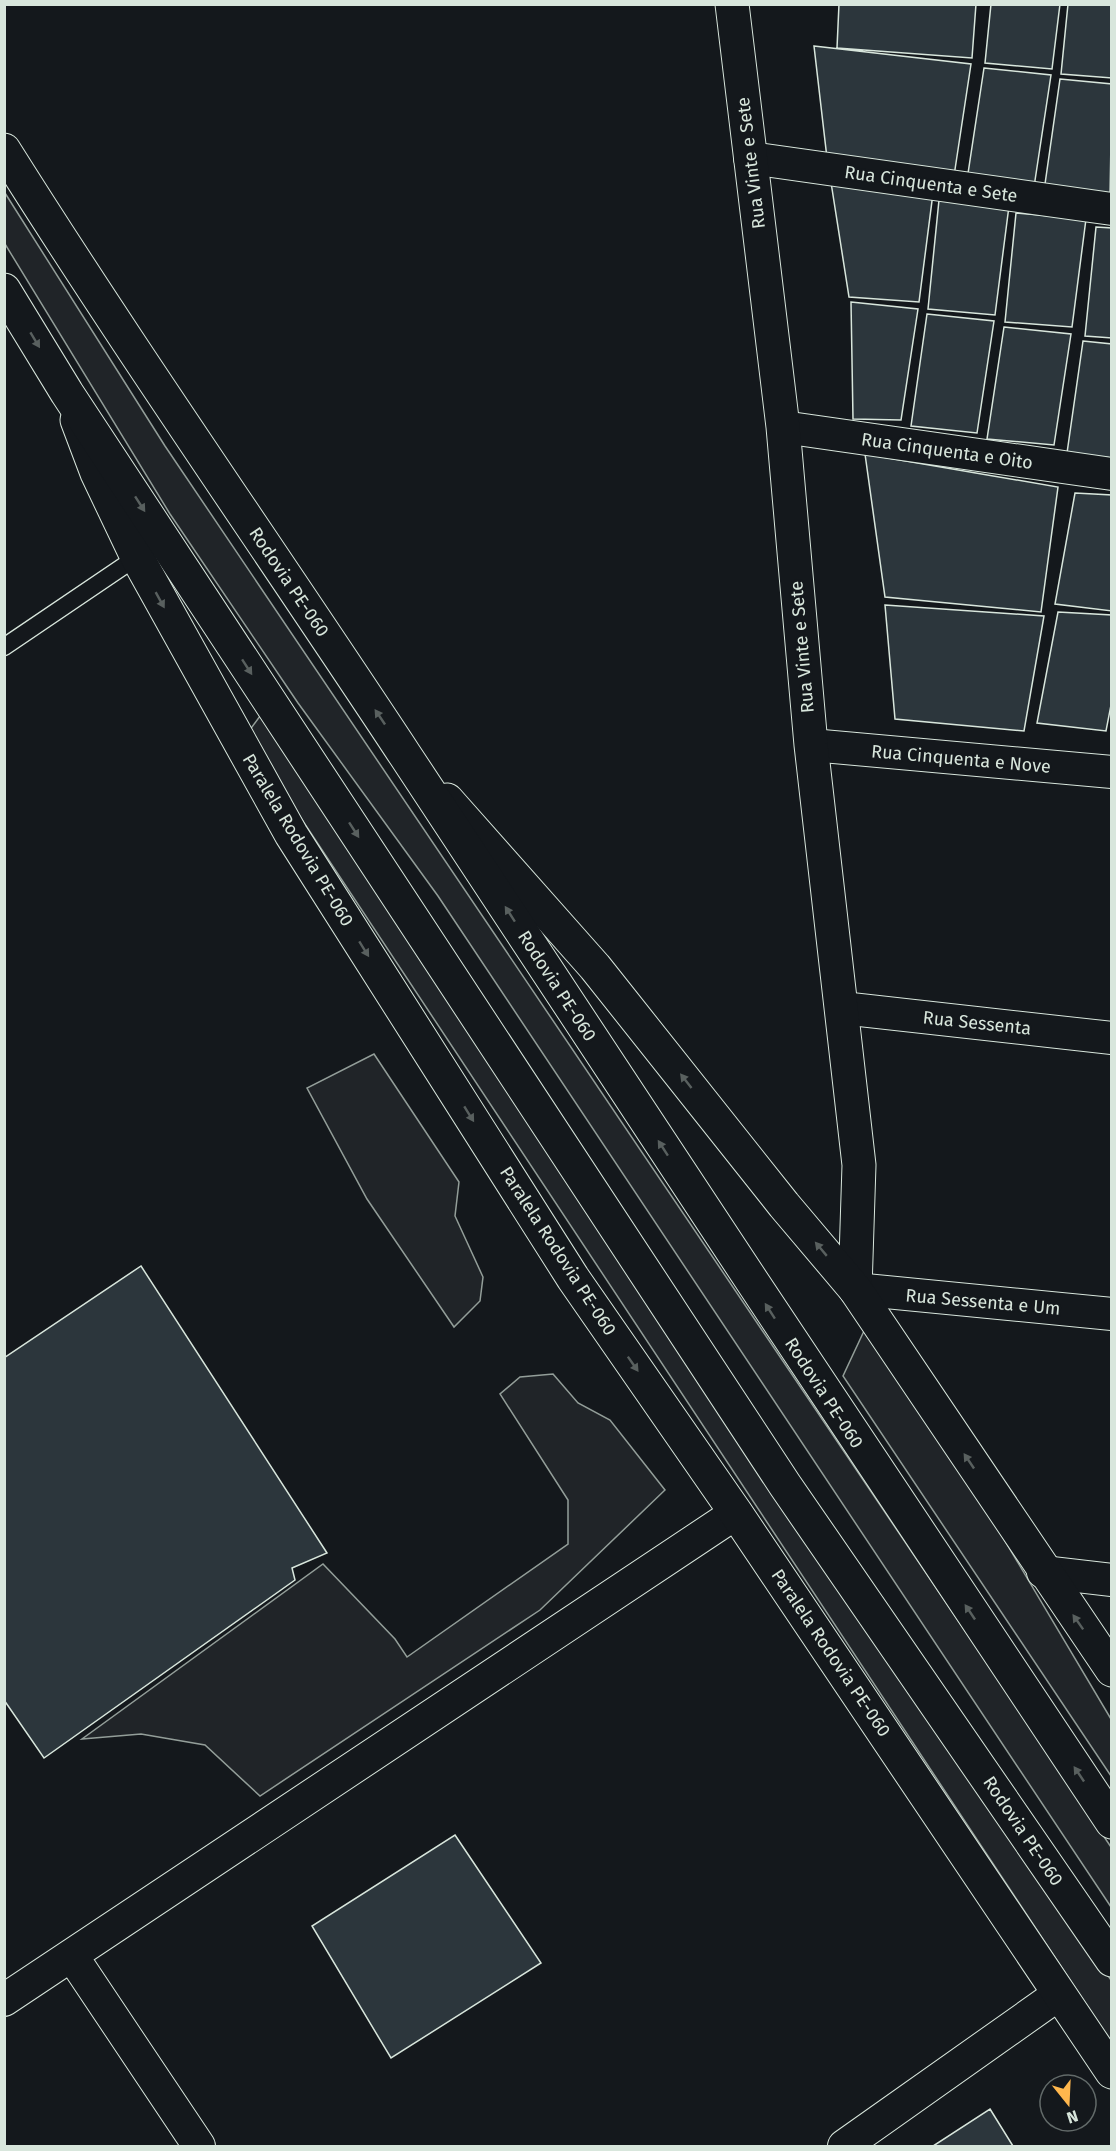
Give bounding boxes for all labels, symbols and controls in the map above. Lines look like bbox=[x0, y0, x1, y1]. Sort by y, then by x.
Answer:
street label: Rua Vinte e Sete bbox=[732, 96, 770, 230]
street label: Rua Cinquenta e Sete bbox=[843, 161, 1019, 207]
one-way arrow bbox=[29, 332, 40, 348]
street label: Rua Cinquenta e Oito bbox=[860, 428, 1034, 474]
one-way arrow bbox=[134, 496, 145, 512]
street label: Rodovia PE-060 bbox=[244, 523, 334, 641]
street label: Rua Vinte e Sete bbox=[785, 580, 819, 714]
one-way arrow bbox=[155, 591, 165, 608]
one-way arrow bbox=[242, 659, 253, 675]
one-way arrow bbox=[374, 709, 386, 725]
street label: Rua Cinquenta e Nove bbox=[870, 740, 1052, 778]
street label: Paralela Rodovia PE-060 bbox=[238, 750, 358, 930]
one-way arrow bbox=[349, 822, 360, 838]
one-way arrow bbox=[504, 907, 516, 923]
street label: Rodovia PE-060 bbox=[513, 927, 601, 1045]
one-way arrow bbox=[358, 941, 369, 957]
street label: Rua Sessenta bbox=[922, 1006, 1032, 1040]
one-way arrow bbox=[680, 1074, 692, 1089]
one-way arrow bbox=[463, 1106, 474, 1122]
one-way arrow bbox=[658, 1140, 669, 1156]
street label: Paralela Rodovia PE-060 bbox=[495, 1162, 621, 1340]
one-way arrow bbox=[815, 1241, 828, 1257]
street label: Rua Sessenta e Um bbox=[905, 1284, 1061, 1320]
one-way arrow bbox=[765, 1303, 776, 1319]
street label: Rodovia PE-060 bbox=[780, 1334, 868, 1452]
one-way arrow bbox=[627, 1356, 639, 1372]
one-way arrow bbox=[963, 1453, 975, 1469]
street label: Paralela Rodovia PE-060 bbox=[767, 1565, 895, 1741]
one-way arrow bbox=[964, 1604, 976, 1620]
one-way arrow bbox=[1072, 1615, 1084, 1631]
one-way arrow bbox=[1073, 1766, 1085, 1782]
street label: Rodovia PE-060 bbox=[978, 1772, 1068, 1890]
north arrow bbox=[1038, 2073, 1098, 2133]
text: N bbox=[1065, 2106, 1080, 2127]

